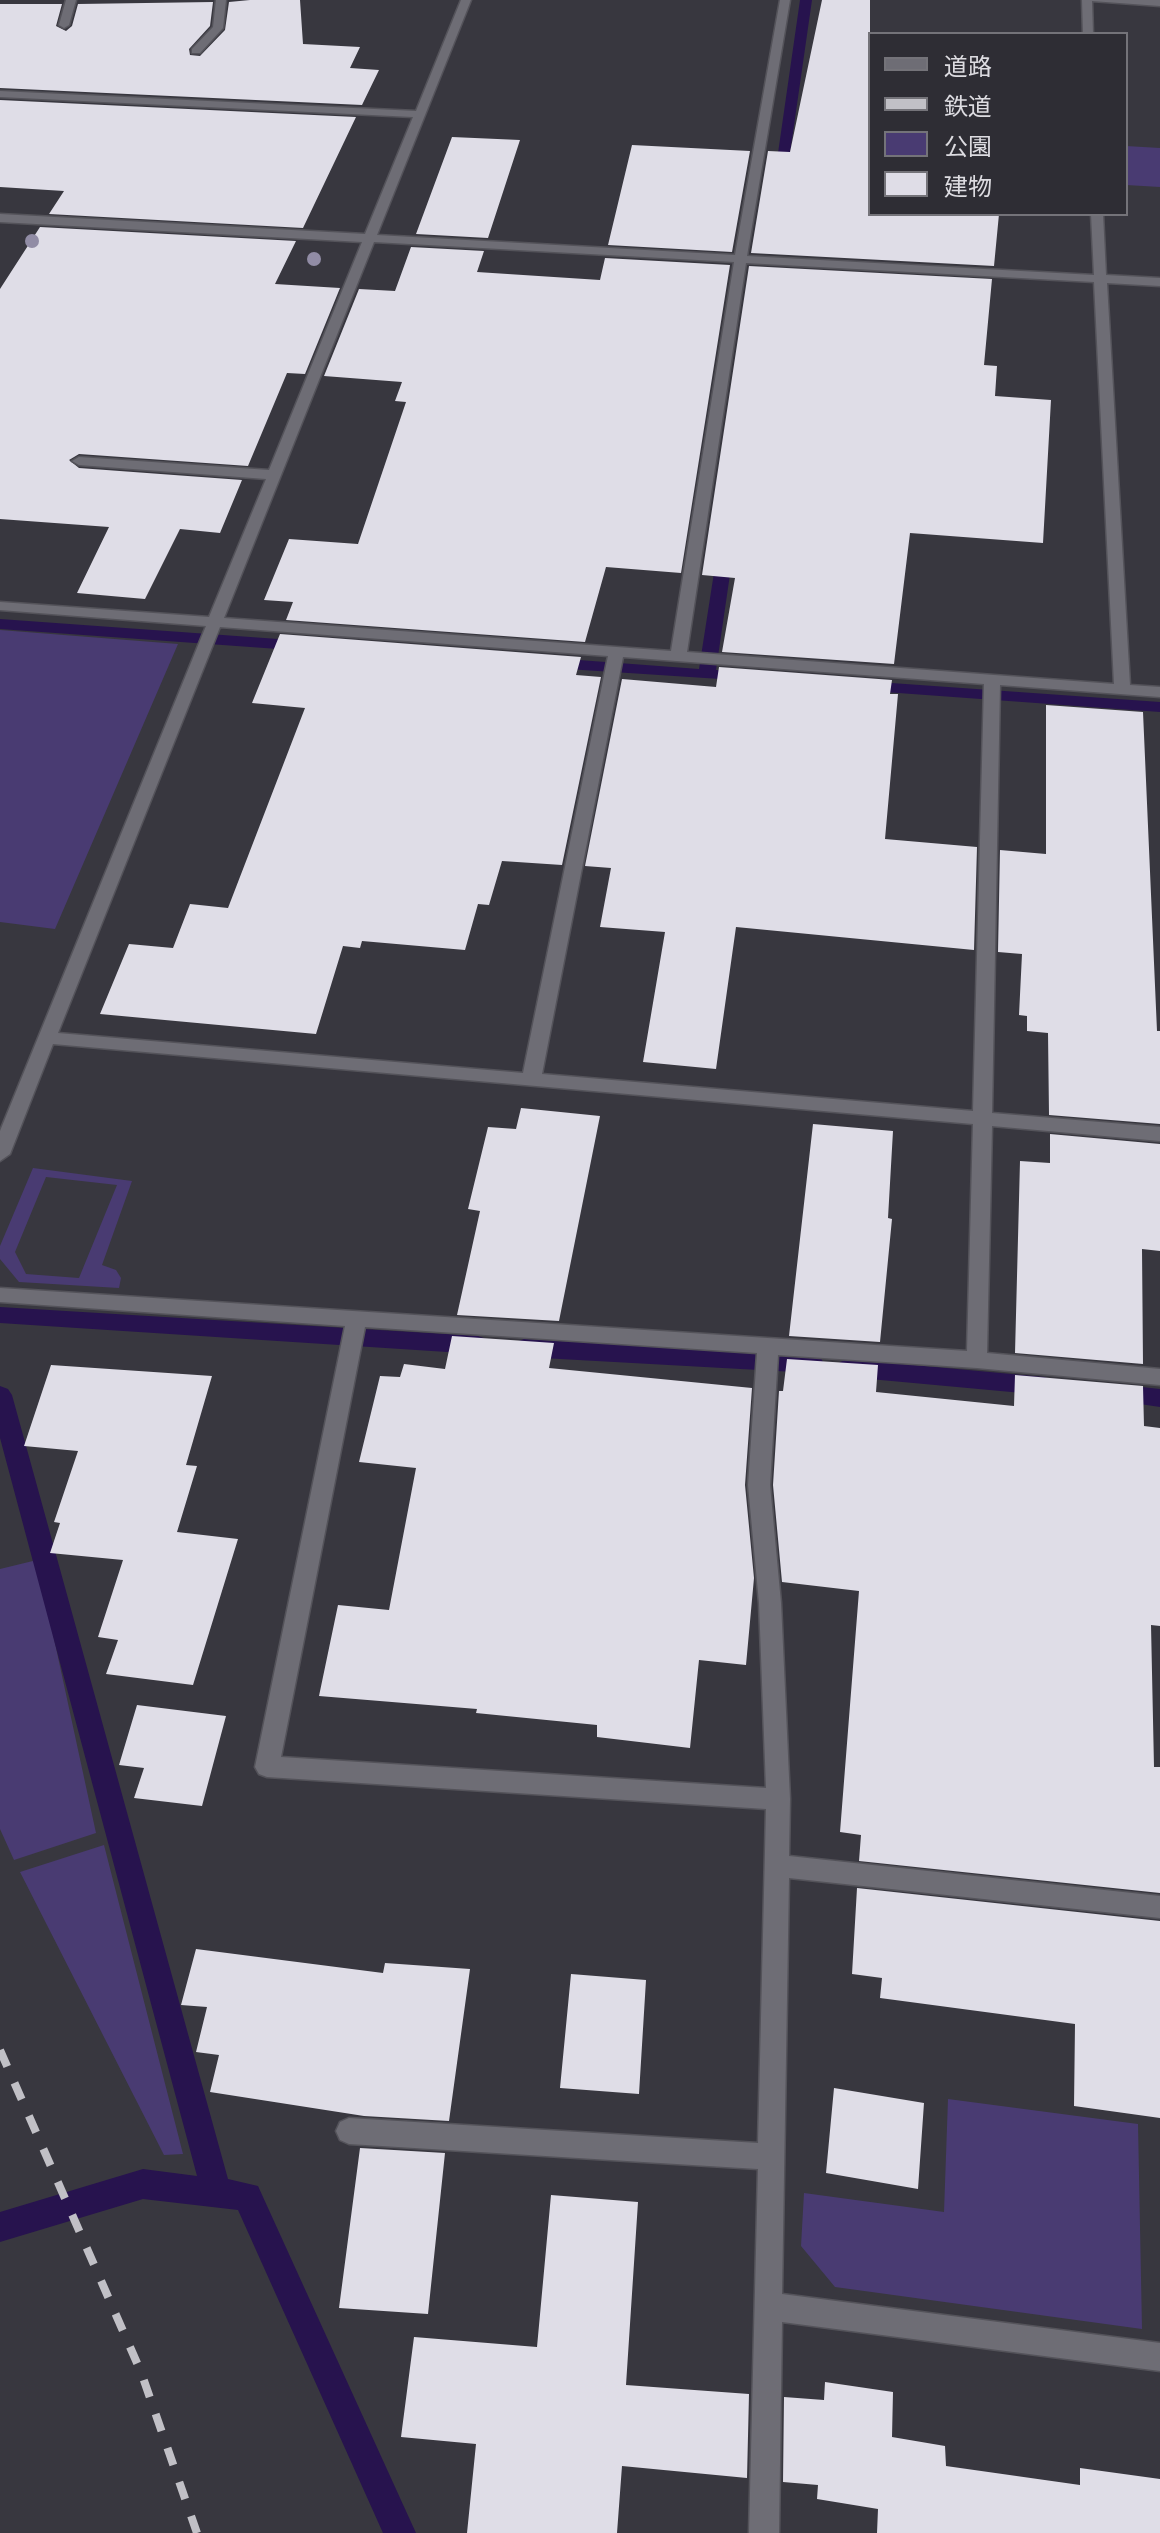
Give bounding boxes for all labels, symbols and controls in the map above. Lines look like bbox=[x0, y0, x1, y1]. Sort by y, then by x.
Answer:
legend bbox=[868, 32, 1128, 216]
text: 道路 bbox=[944, 51, 992, 80]
text: 鉄道 bbox=[944, 91, 992, 120]
text: 公園 bbox=[944, 131, 992, 160]
text: 建物 bbox=[944, 171, 992, 200]

